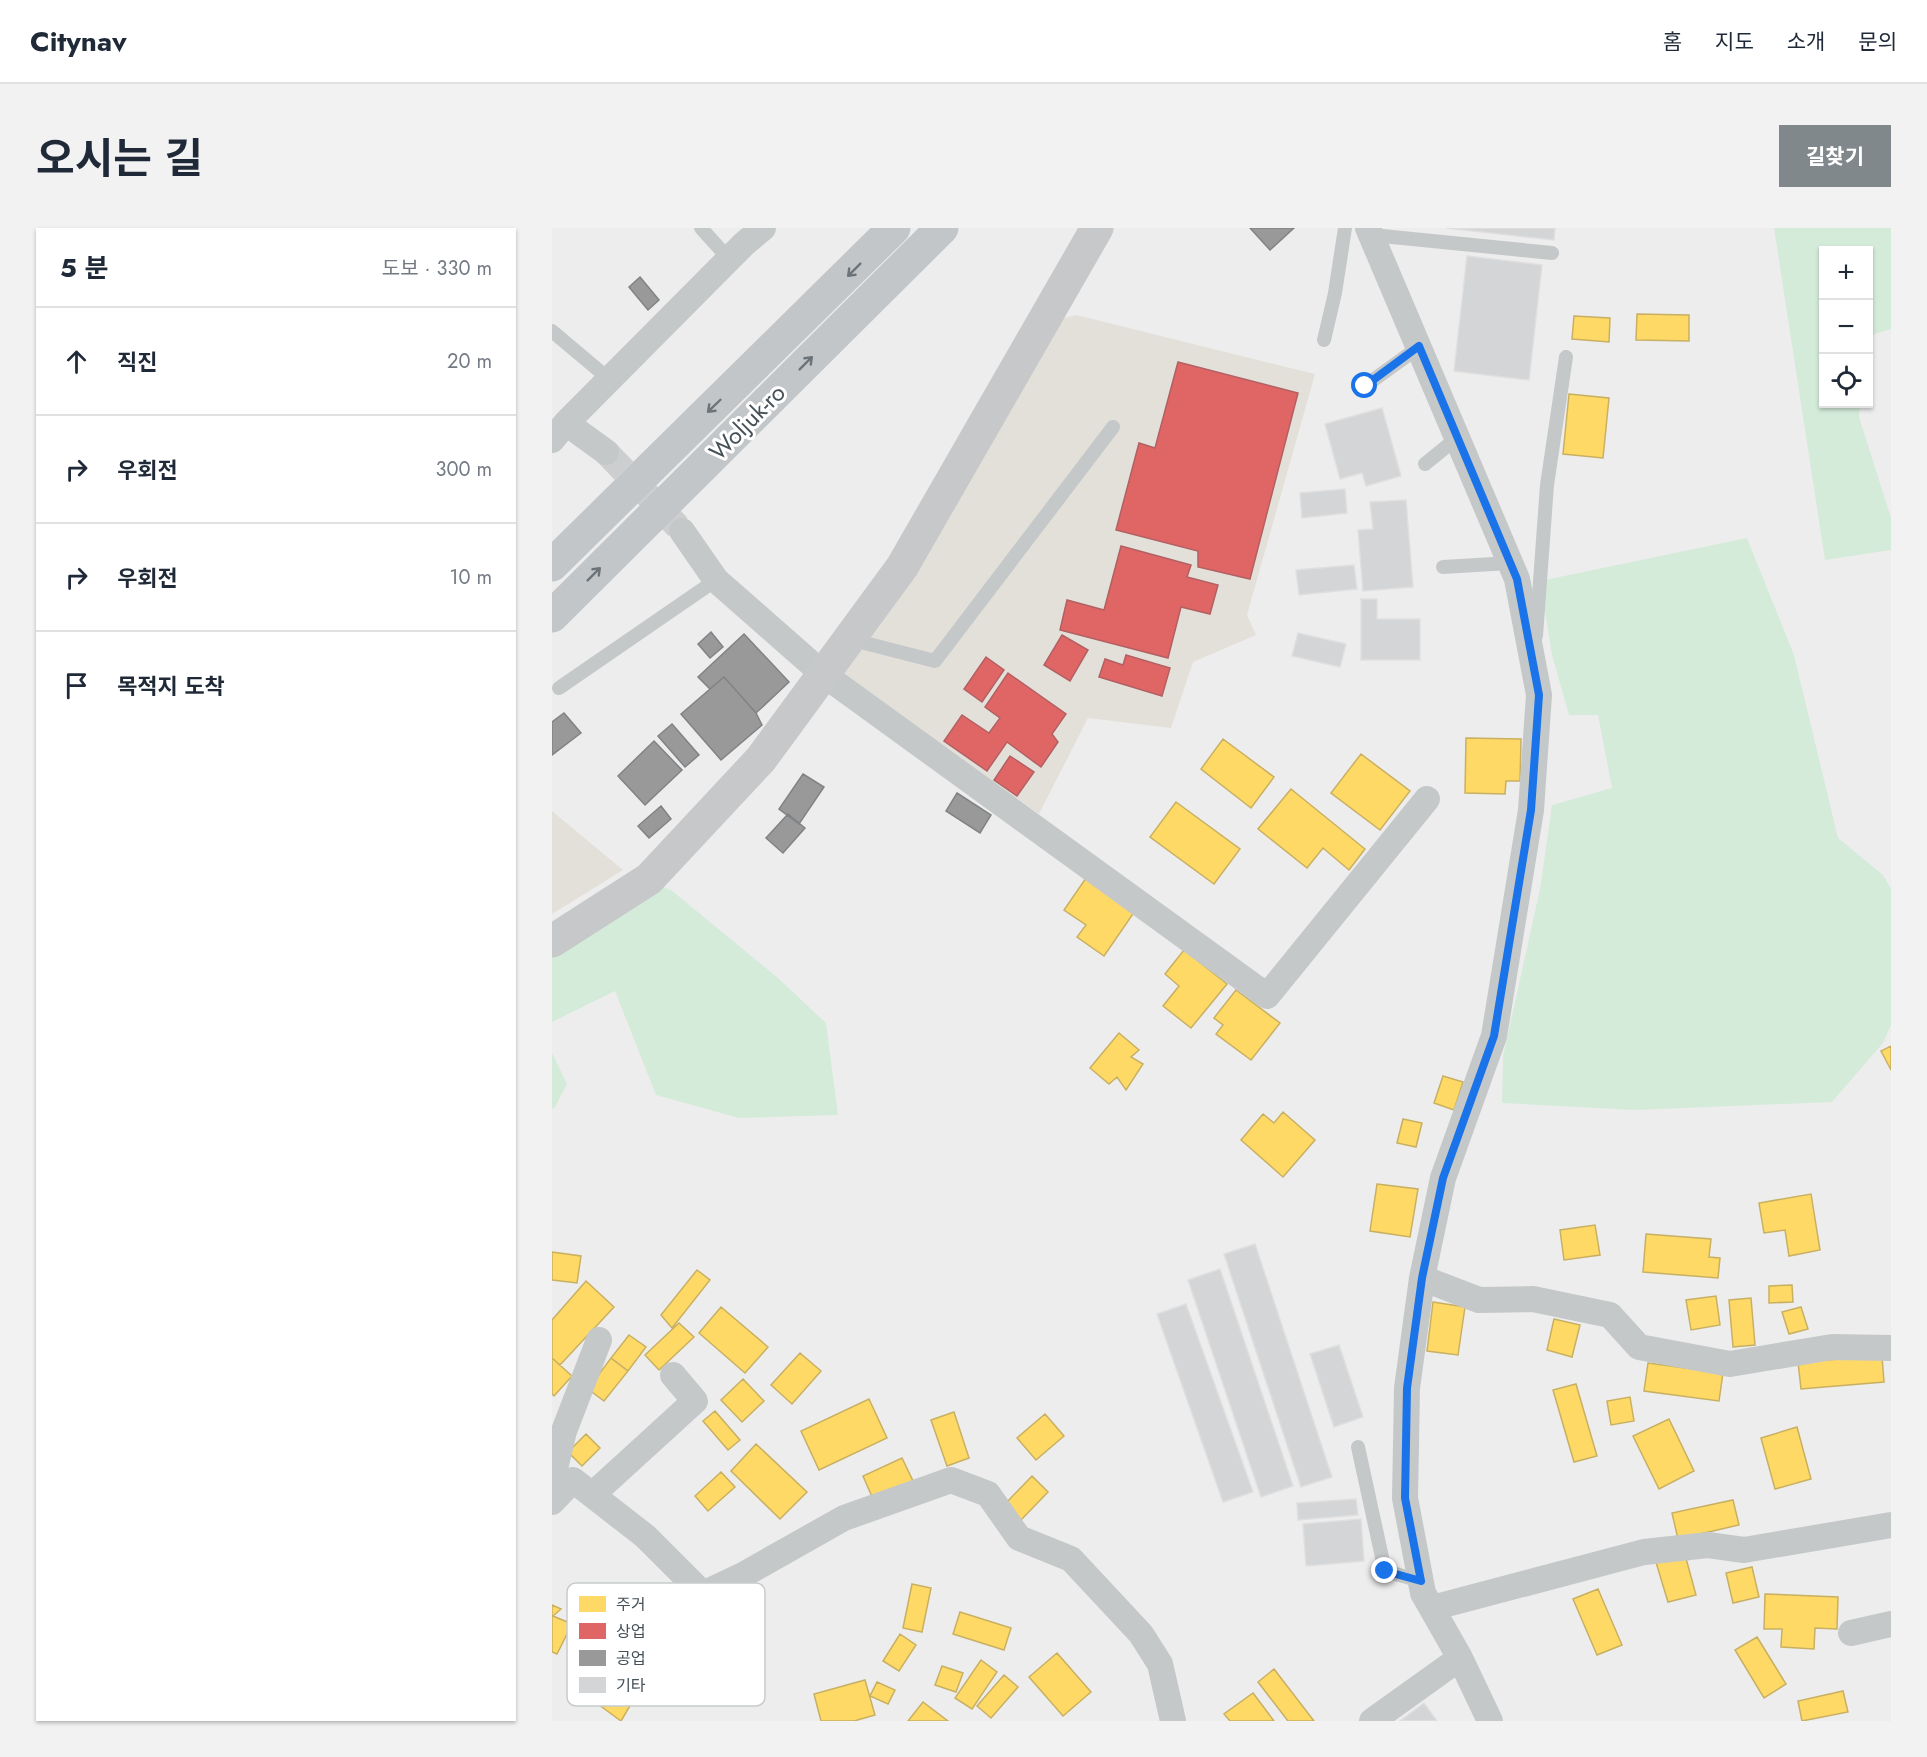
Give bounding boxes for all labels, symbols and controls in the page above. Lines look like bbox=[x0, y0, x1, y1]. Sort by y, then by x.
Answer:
text: Citynav bbox=[30, 21, 127, 62]
text: 홈 bbox=[1663, 27, 1682, 57]
text: 지도 bbox=[1715, 27, 1754, 57]
text: 소개 bbox=[1787, 27, 1825, 57]
text: 문의 bbox=[1858, 27, 1897, 57]
button: 길찾기 bbox=[1779, 125, 1891, 187]
text: 오시는 길 bbox=[36, 128, 203, 189]
map controls bbox=[1819, 246, 1873, 408]
button: + bbox=[1819, 246, 1873, 300]
text: 5 분 bbox=[60, 249, 109, 287]
text: 도보 · 330 m bbox=[382, 254, 492, 283]
one-way arrow bbox=[846, 262, 861, 277]
button: − bbox=[1819, 300, 1873, 354]
icon: ahead bbox=[60, 345, 93, 378]
text: 직진 bbox=[117, 346, 157, 378]
text: 20 m bbox=[447, 347, 492, 376]
button: locate bbox=[1819, 354, 1873, 408]
one-way arrow bbox=[799, 356, 814, 370]
route start bbox=[1351, 372, 1377, 398]
street label: Woljuk-ro bbox=[701, 376, 793, 468]
one-way arrow bbox=[707, 399, 722, 414]
icon: right bbox=[60, 453, 93, 486]
text: 우회전 bbox=[117, 454, 178, 486]
text: 300 m bbox=[435, 455, 492, 484]
icon: right bbox=[60, 561, 93, 594]
text: 우회전 bbox=[117, 562, 178, 594]
text: 10 m bbox=[449, 563, 492, 592]
one-way arrow bbox=[586, 567, 601, 582]
icon: arrive bbox=[60, 669, 93, 702]
text: 목적지 도착 bbox=[117, 670, 225, 702]
route end bbox=[1371, 1557, 1397, 1583]
legend bbox=[567, 1583, 765, 1706]
text: 주거 bbox=[616, 1593, 645, 1616]
text: 상업 bbox=[616, 1620, 645, 1643]
text: 공업 bbox=[616, 1647, 645, 1670]
text: 기타 bbox=[616, 1674, 646, 1697]

